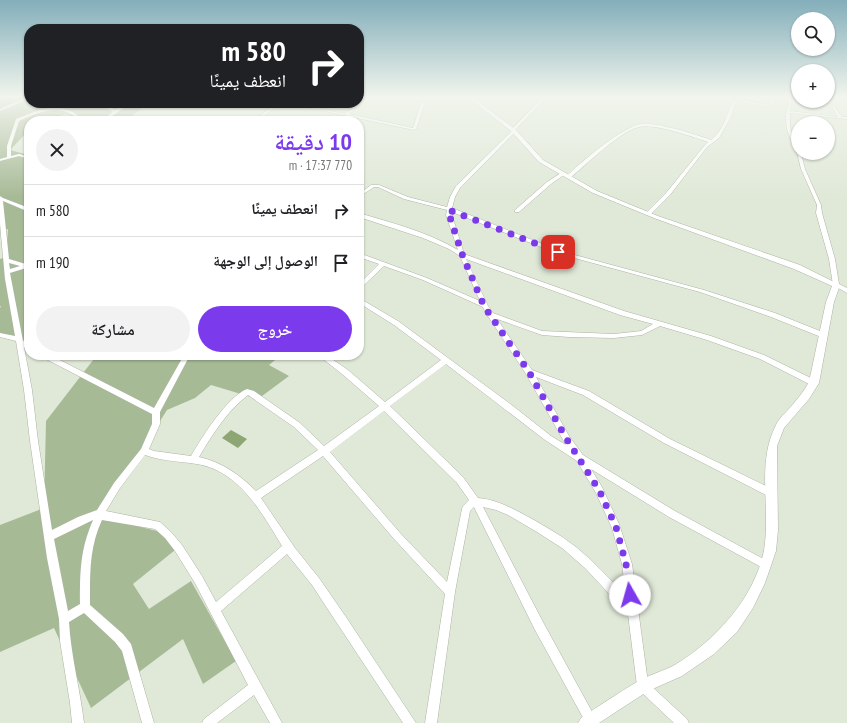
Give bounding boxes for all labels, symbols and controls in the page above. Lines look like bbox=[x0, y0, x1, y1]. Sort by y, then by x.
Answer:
map controls bbox=[791, 12, 835, 160]
button: search bbox=[791, 12, 835, 56]
text: 580 m bbox=[222, 32, 286, 69]
icon: right bbox=[300, 40, 352, 92]
button: + bbox=[791, 64, 835, 108]
text: انعطف يمينًا bbox=[210, 69, 286, 92]
button: − bbox=[791, 116, 835, 160]
text: 10 دقيقة bbox=[274, 126, 352, 157]
button: close bbox=[36, 129, 78, 171]
text: 770 m · 17:37 bbox=[289, 157, 352, 174]
text: انعطف يمينًا bbox=[251, 199, 318, 218]
icon: right bbox=[330, 200, 352, 222]
text: 580 m bbox=[36, 201, 69, 220]
pin bbox=[541, 235, 575, 269]
icon: arrive bbox=[547, 241, 569, 263]
text: الوصول إلى الوجهة bbox=[213, 251, 318, 270]
icon: arrive bbox=[330, 252, 352, 274]
text: 190 m bbox=[36, 253, 69, 272]
button: مشاركة bbox=[36, 306, 190, 352]
button: خروج bbox=[198, 306, 352, 352]
position arrow bbox=[609, 574, 651, 616]

